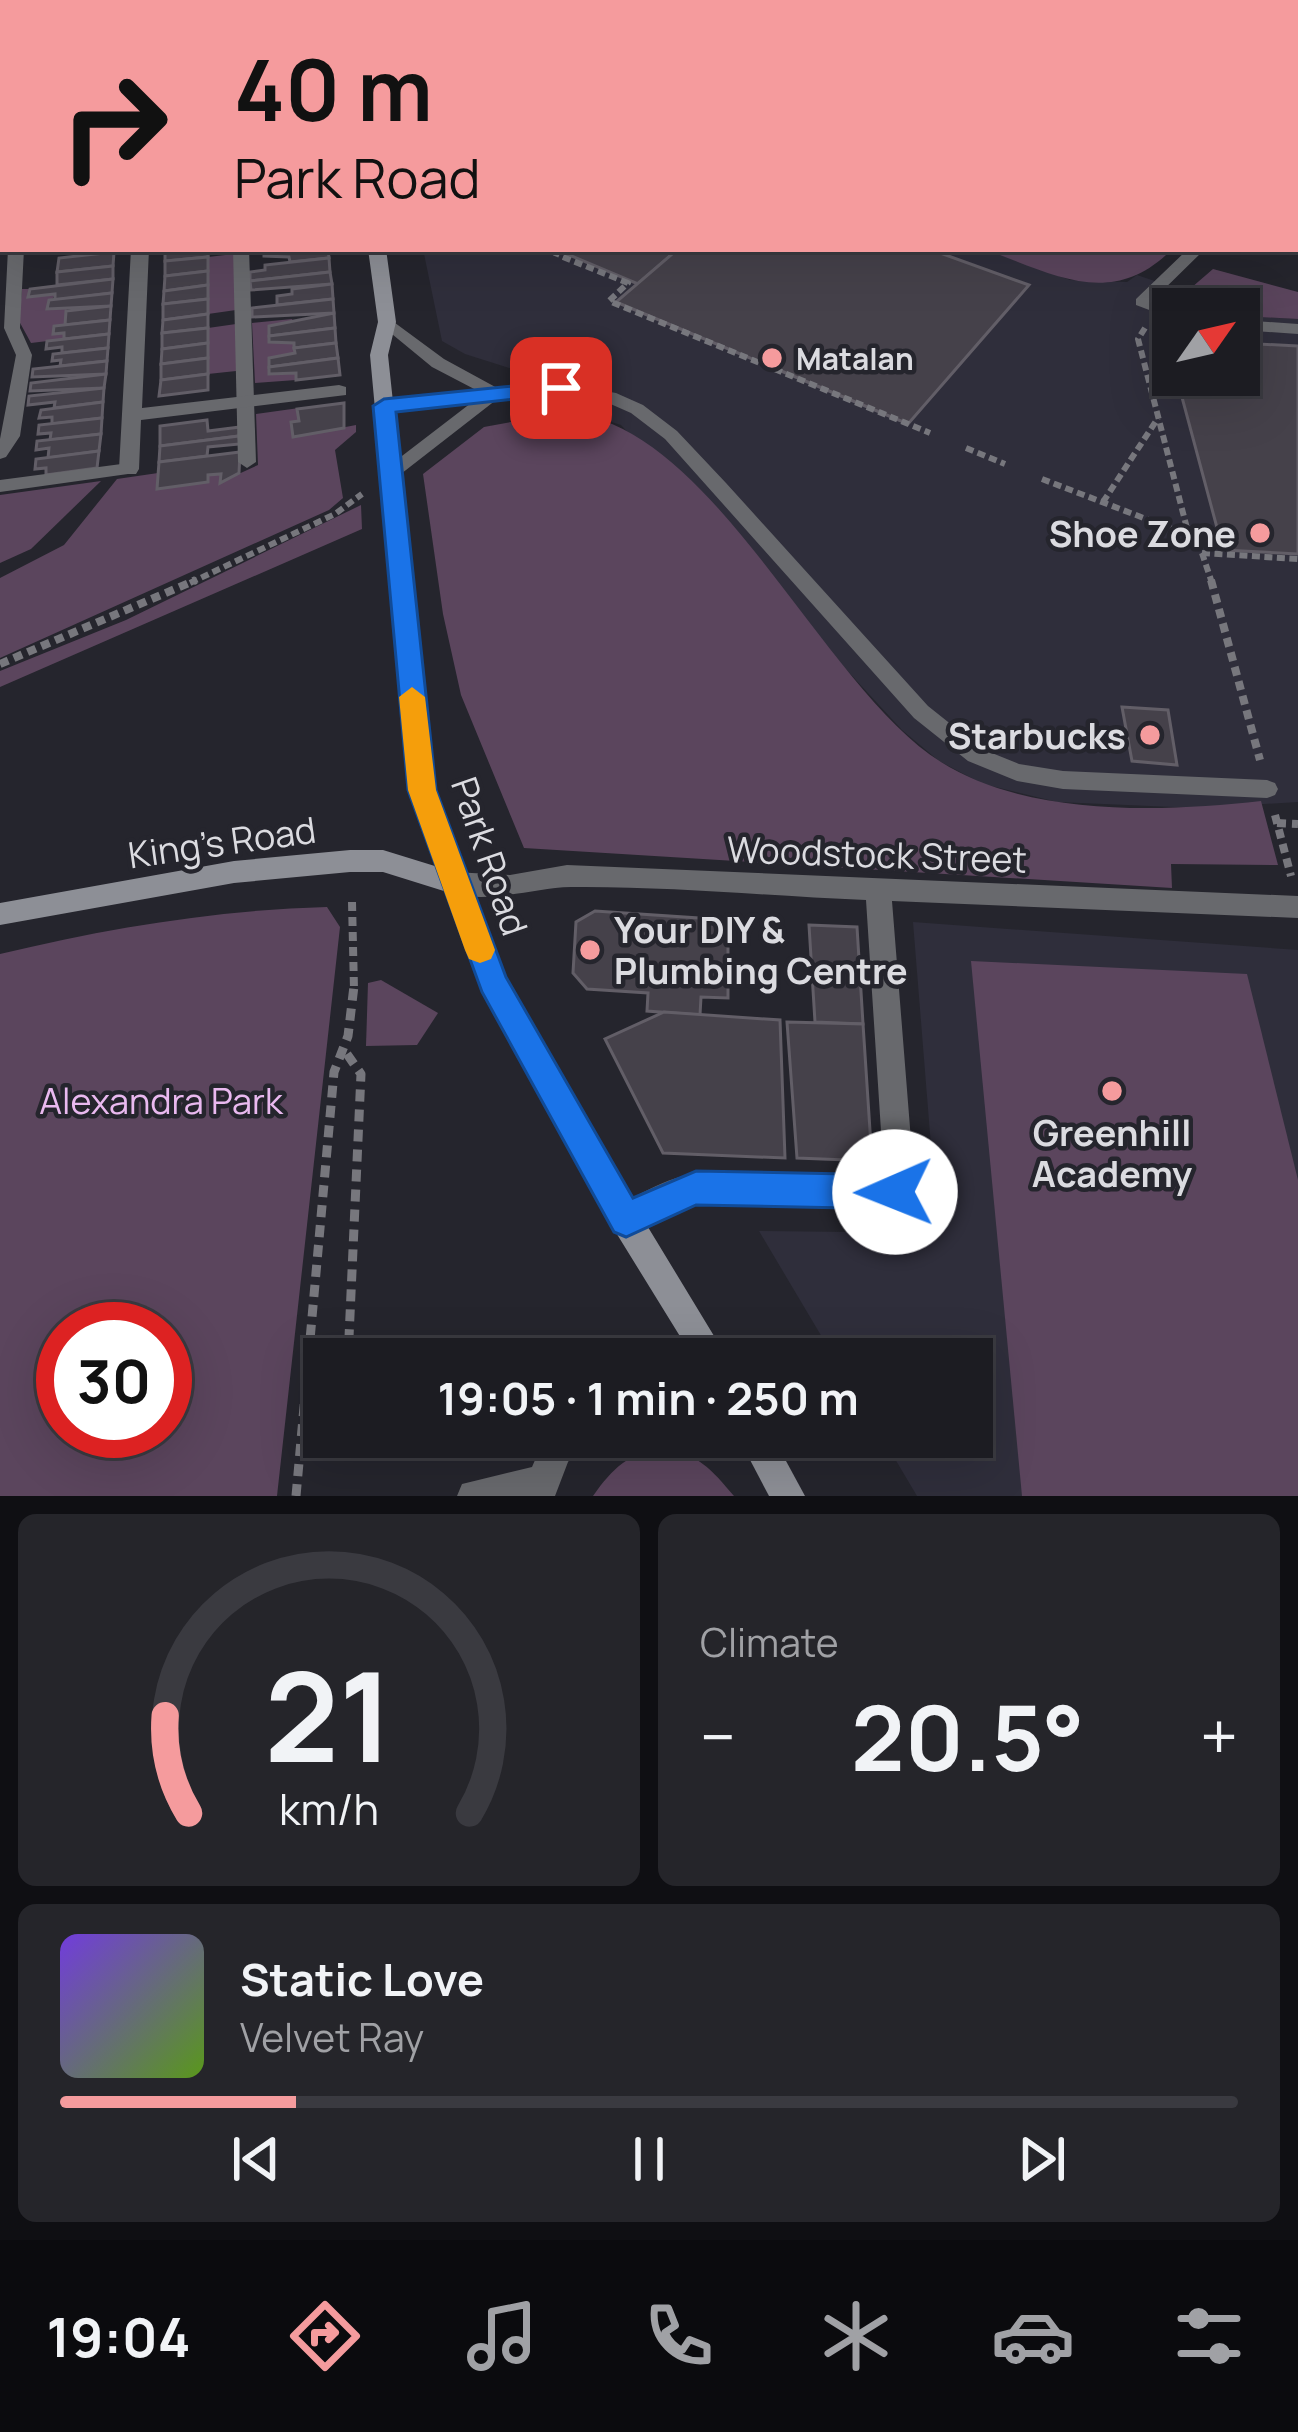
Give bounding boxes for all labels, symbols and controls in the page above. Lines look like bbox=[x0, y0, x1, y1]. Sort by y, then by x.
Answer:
text: 40 m bbox=[234, 31, 433, 146]
icon: right bbox=[36, 48, 192, 204]
text: Park Road bbox=[234, 140, 480, 214]
north arrow bbox=[1152, 288, 1260, 396]
map controls bbox=[1152, 288, 1260, 396]
pin bbox=[510, 337, 612, 439]
place label: Matalan bbox=[796, 338, 914, 379]
marker: Matalan bbox=[759, 345, 785, 371]
icon: arrive bbox=[528, 355, 594, 421]
place label: Shoe Zone bbox=[1049, 509, 1236, 558]
marker: Shoe Zone bbox=[1247, 520, 1273, 546]
place label: Starbucks bbox=[948, 711, 1126, 760]
marker: Starbucks bbox=[1137, 722, 1163, 748]
street label: Park Road bbox=[440, 770, 540, 942]
street label: King's Road bbox=[125, 805, 319, 879]
street label: Woodstock Street bbox=[726, 824, 1028, 884]
place label: Your DIY & Plumbing Centre bbox=[614, 905, 908, 995]
marker: Your DIY & Plumbing Centre bbox=[577, 937, 603, 963]
park label: Alexandra Park bbox=[39, 1076, 284, 1125]
marker: Greenhill Academy bbox=[1099, 1078, 1125, 1104]
place label: Greenhill Academy bbox=[1032, 1108, 1192, 1198]
position arrow bbox=[832, 1129, 958, 1255]
speed limit sign: 30 bbox=[36, 1302, 192, 1458]
text: 19:05 · 1 min · 250 m bbox=[437, 1367, 859, 1429]
text: Climate bbox=[700, 1615, 839, 1669]
text: 21 bbox=[265, 1629, 393, 1799]
text: 20.5° bbox=[851, 1675, 1084, 1798]
text: − bbox=[700, 1691, 736, 1781]
text: + bbox=[1200, 1691, 1238, 1781]
text: km/h bbox=[279, 1779, 379, 1838]
text: Static Love bbox=[240, 1948, 484, 2010]
text: Velvet Ray bbox=[240, 2010, 424, 2064]
icon: previous bbox=[223, 2126, 289, 2192]
icon: pause bbox=[616, 2126, 682, 2192]
icon: next bbox=[1009, 2126, 1075, 2192]
icon: directions bbox=[283, 2294, 367, 2378]
icon: music bbox=[460, 2294, 544, 2378]
icon: phone bbox=[637, 2294, 721, 2378]
icon: climate bbox=[814, 2294, 898, 2378]
icon: car bbox=[991, 2294, 1075, 2378]
icon: filters bbox=[1167, 2294, 1251, 2378]
text: 19:04 bbox=[46, 2299, 191, 2373]

